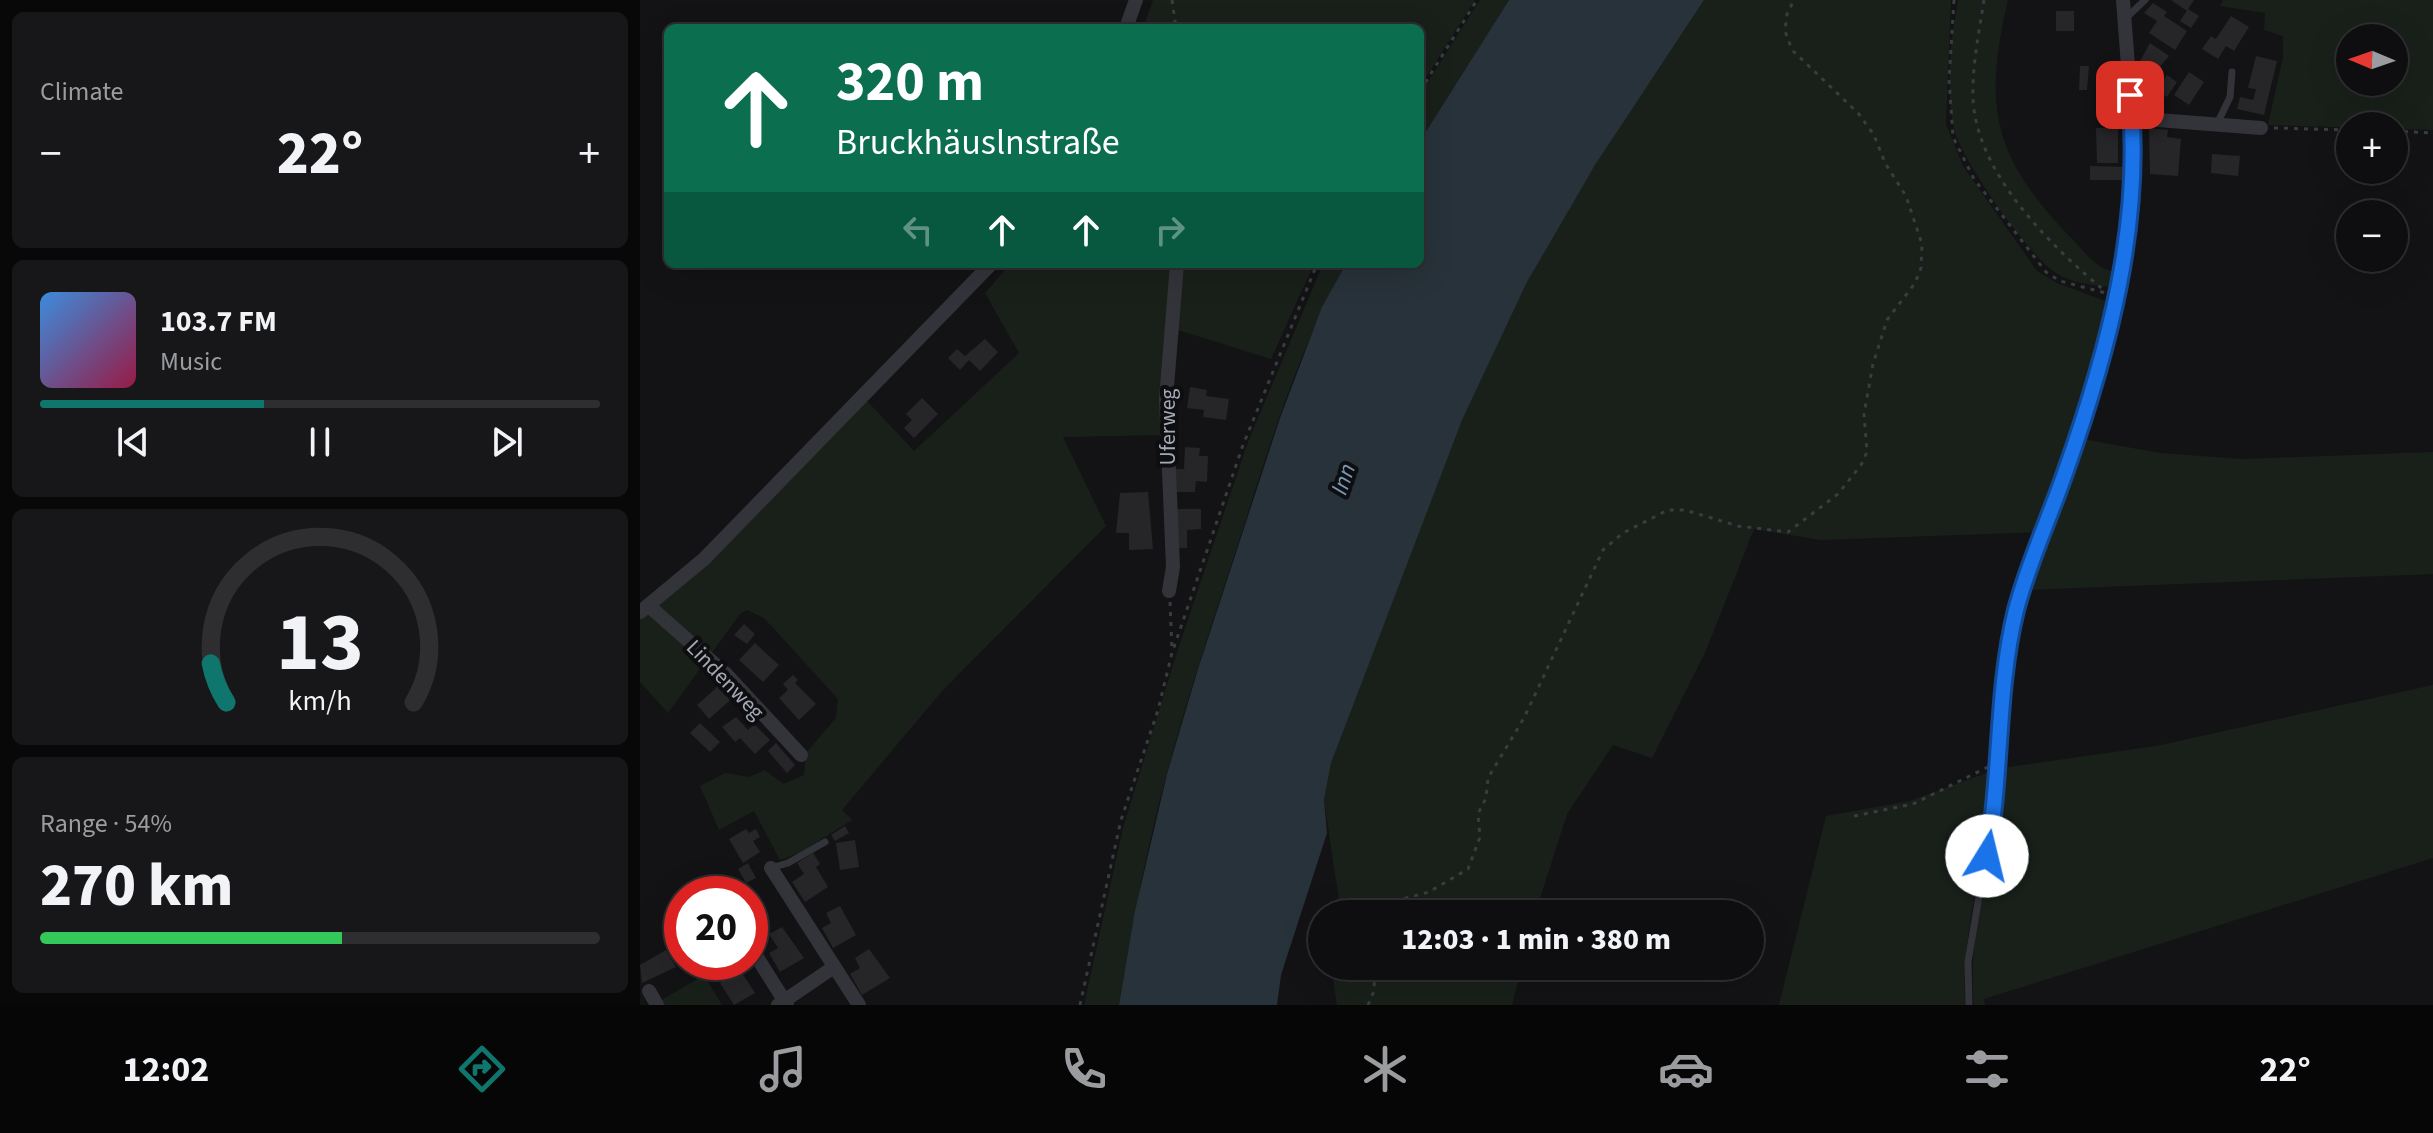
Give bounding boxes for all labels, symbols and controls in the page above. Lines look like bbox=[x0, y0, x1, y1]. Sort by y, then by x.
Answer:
north arrow bbox=[2336, 24, 2408, 96]
map controls bbox=[2336, 24, 2408, 272]
text: 320 m bbox=[836, 43, 984, 122]
icon: ahead bbox=[704, 56, 808, 160]
pin bbox=[2096, 61, 2164, 129]
text: Climate bbox=[40, 73, 124, 110]
icon: arrive bbox=[2108, 73, 2152, 117]
text: 22° bbox=[277, 112, 363, 197]
button: + bbox=[2336, 112, 2408, 184]
text: Bruckhäuslnstraße bbox=[836, 117, 1120, 168]
text: − bbox=[40, 123, 62, 186]
text: + bbox=[578, 123, 600, 186]
button: − bbox=[2336, 200, 2408, 272]
icon: left bbox=[896, 208, 940, 252]
icon: ahead bbox=[980, 208, 1024, 252]
icon: ahead bbox=[1064, 208, 1108, 252]
icon: right bbox=[1148, 208, 1192, 252]
text: 103.7 FM bbox=[160, 300, 277, 343]
text: Music bbox=[160, 343, 222, 380]
street label: Uferweg bbox=[1152, 389, 1184, 465]
icon: previous bbox=[111, 420, 155, 464]
icon: pause bbox=[298, 420, 342, 464]
icon: next bbox=[485, 420, 529, 464]
water label: Inn bbox=[1322, 459, 1365, 500]
text: 13 bbox=[276, 583, 364, 701]
street label: Lindenweg bbox=[679, 632, 772, 727]
text: km/h bbox=[288, 681, 352, 721]
text: Range · 54% bbox=[40, 805, 172, 842]
position arrow bbox=[1945, 814, 2029, 898]
text: 270 km bbox=[40, 844, 233, 929]
speed limit sign: 20 bbox=[664, 876, 768, 980]
text: 12:03 · 1 min · 380 m bbox=[1401, 918, 1671, 961]
icon: directions bbox=[454, 1041, 510, 1097]
icon: music bbox=[755, 1041, 811, 1097]
icon: phone bbox=[1056, 1041, 1112, 1097]
icon: climate bbox=[1357, 1041, 1413, 1097]
icon: car bbox=[1658, 1041, 1714, 1097]
icon: filters bbox=[1959, 1041, 2015, 1097]
text: 12:02 bbox=[122, 1044, 209, 1095]
text: 22° bbox=[2259, 1044, 2311, 1095]

